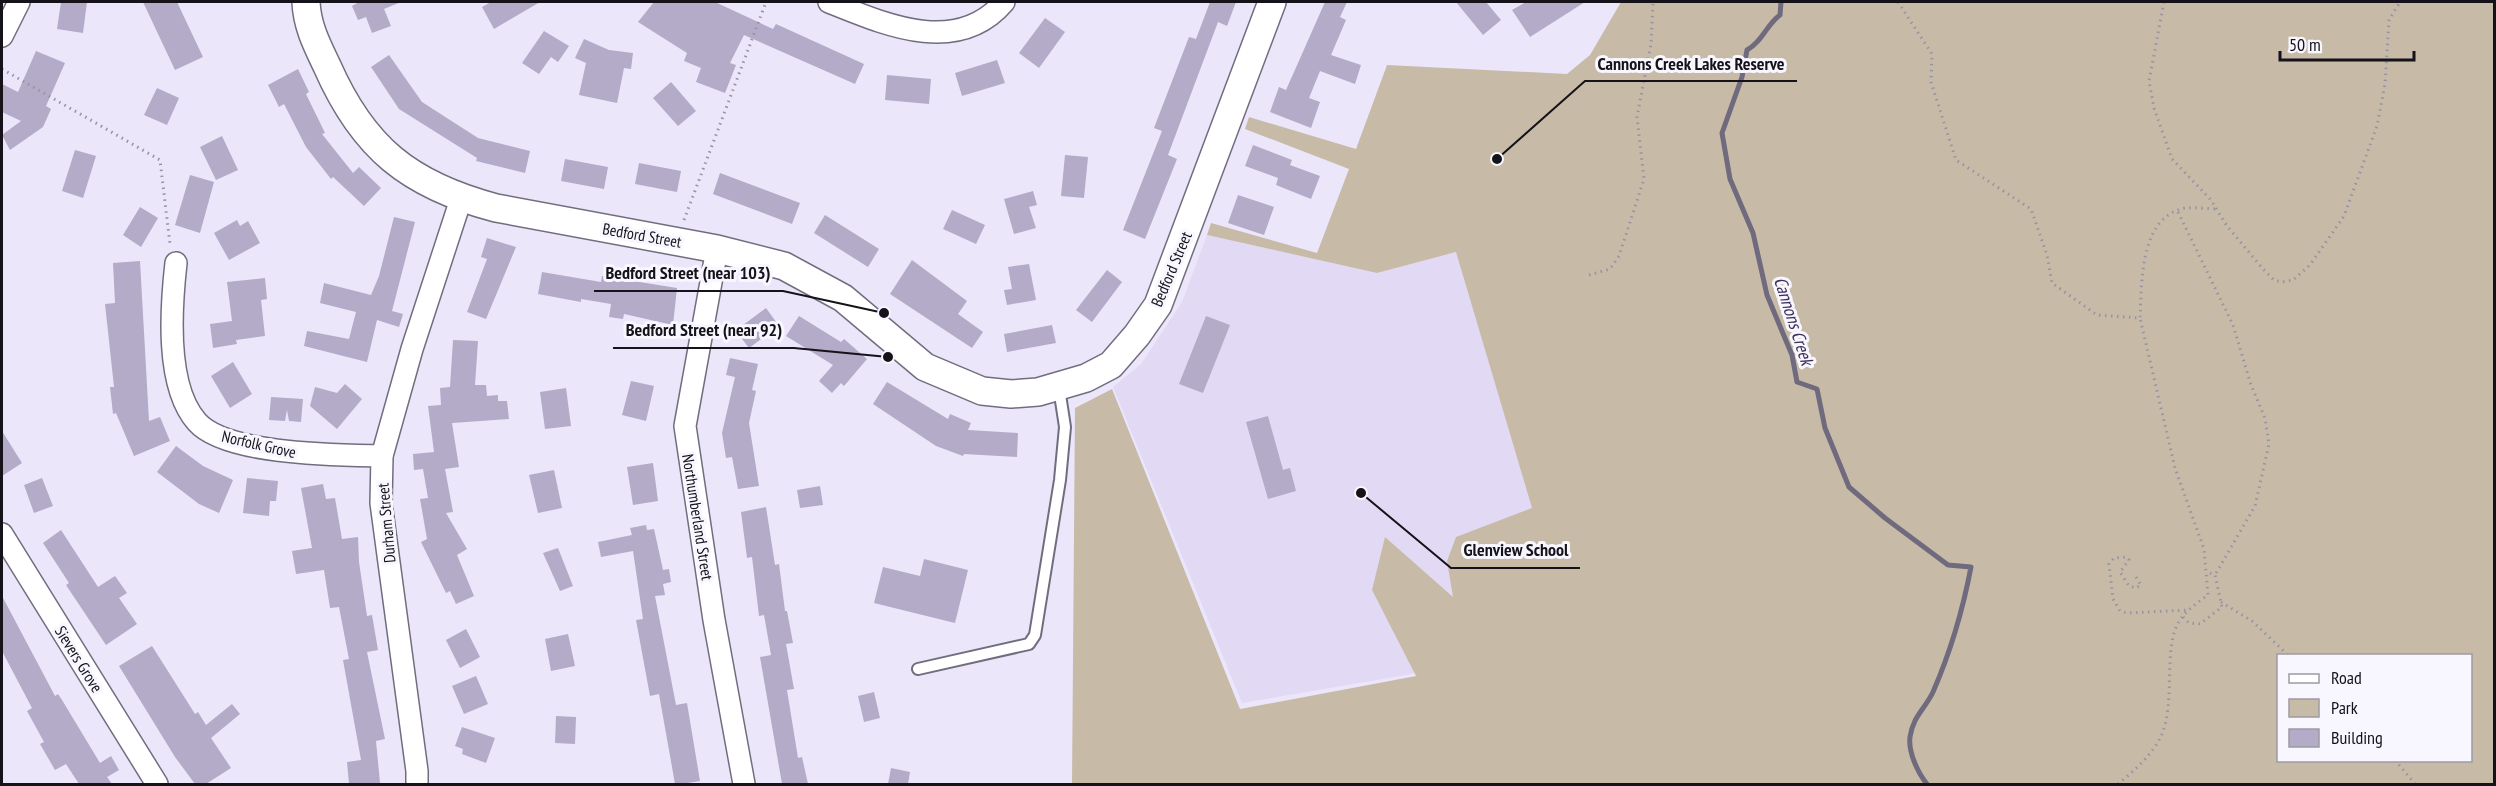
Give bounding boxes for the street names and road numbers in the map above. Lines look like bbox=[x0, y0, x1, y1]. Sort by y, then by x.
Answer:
street label: Bedford Street bbox=[601, 218, 684, 252]
street label: Bedford Street bbox=[1146, 228, 1196, 310]
street label: Norfolk Grove bbox=[220, 426, 298, 462]
street label: Northumberland Street bbox=[678, 452, 718, 582]
street label: Durham Street bbox=[372, 482, 399, 564]
street label: Sievers Grove bbox=[51, 622, 107, 696]

